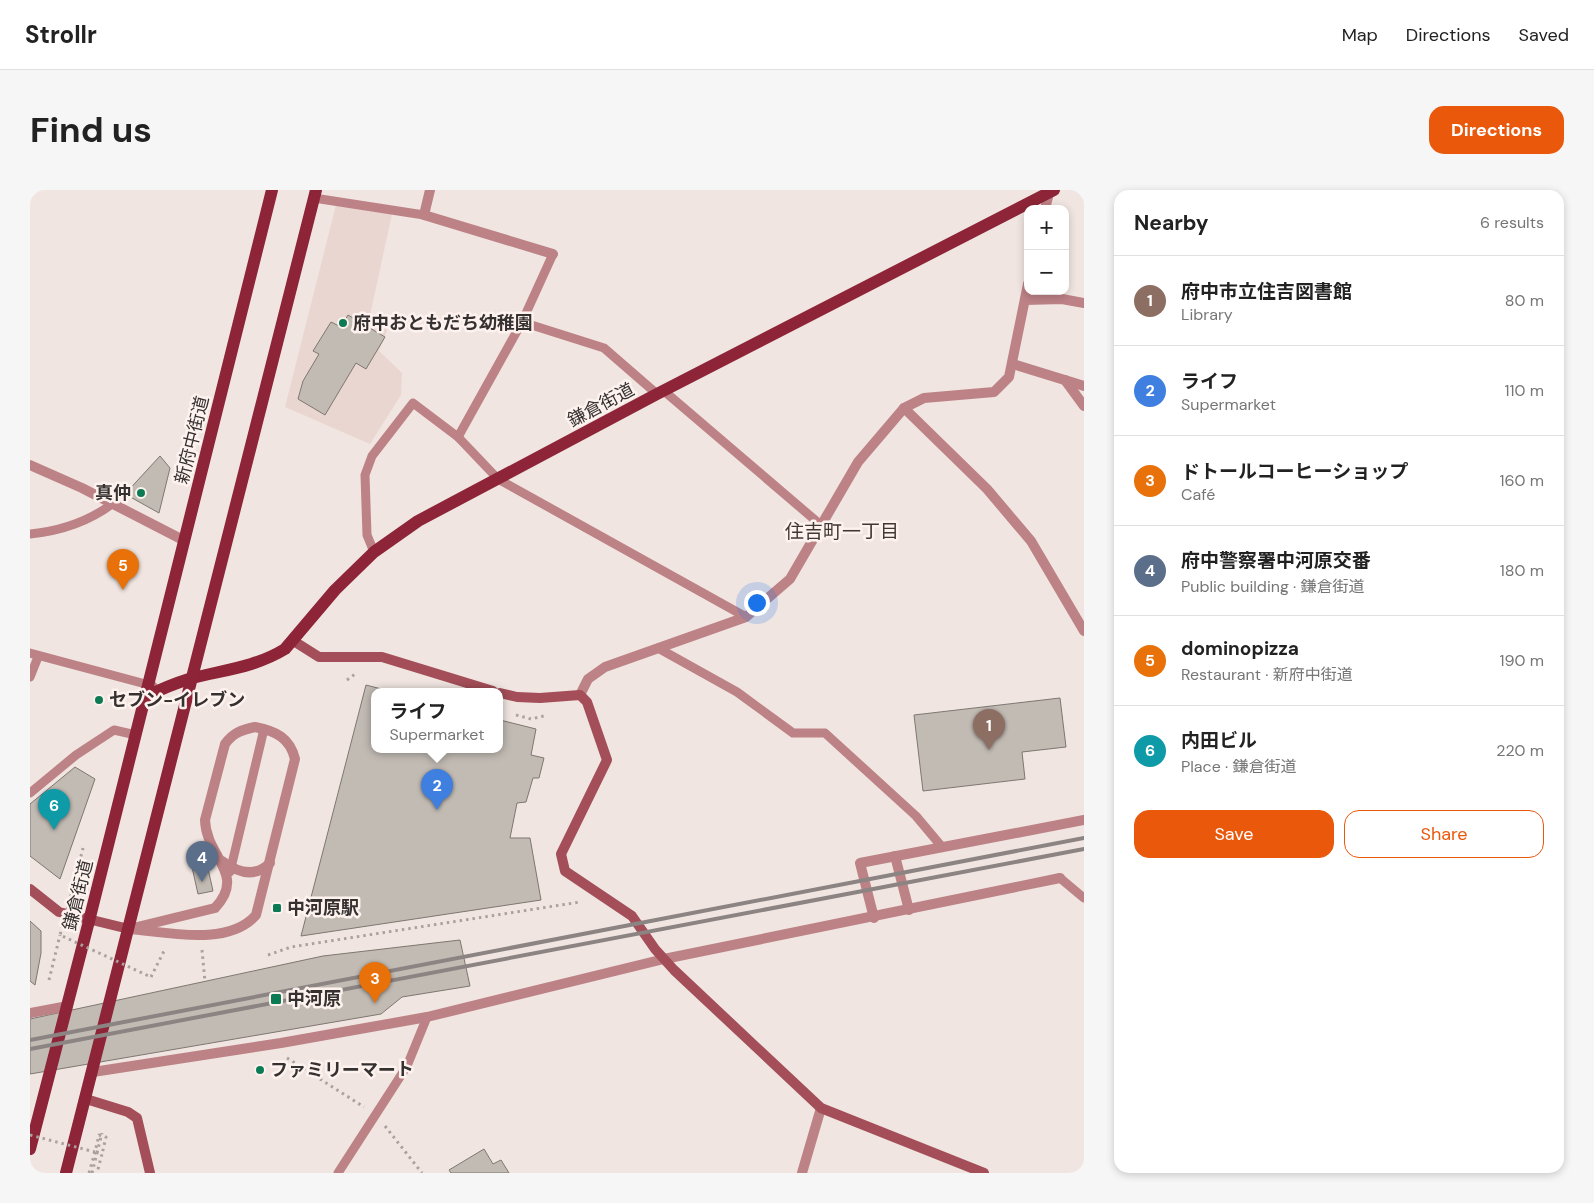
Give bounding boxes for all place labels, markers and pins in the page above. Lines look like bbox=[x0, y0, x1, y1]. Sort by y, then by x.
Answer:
place label: 府中おともだち幼稚園 bbox=[353, 311, 533, 335]
marker: 府中おともだち幼稚園 bbox=[337, 317, 349, 329]
place label: 真仲 bbox=[95, 481, 131, 505]
marker: 真仲 bbox=[135, 487, 147, 499]
pin: 5 bbox=[107, 549, 139, 590]
place label: セブン-イレブン bbox=[109, 688, 245, 712]
marker: セブン-イレブン bbox=[93, 694, 105, 706]
pin: 1 bbox=[973, 709, 1005, 750]
pin: 2 bbox=[421, 769, 453, 810]
pin: 6 bbox=[38, 789, 70, 830]
pin: 4 bbox=[186, 841, 218, 882]
place label: 中河原駅 bbox=[287, 896, 359, 920]
marker: 中河原駅 bbox=[271, 902, 283, 914]
pin: 3 bbox=[359, 962, 391, 1003]
place label: 中河原 bbox=[287, 987, 341, 1011]
marker: 中河原 bbox=[269, 992, 283, 1006]
place label: ファミリーマート bbox=[270, 1058, 414, 1082]
marker: ファミリーマート bbox=[254, 1064, 266, 1076]

